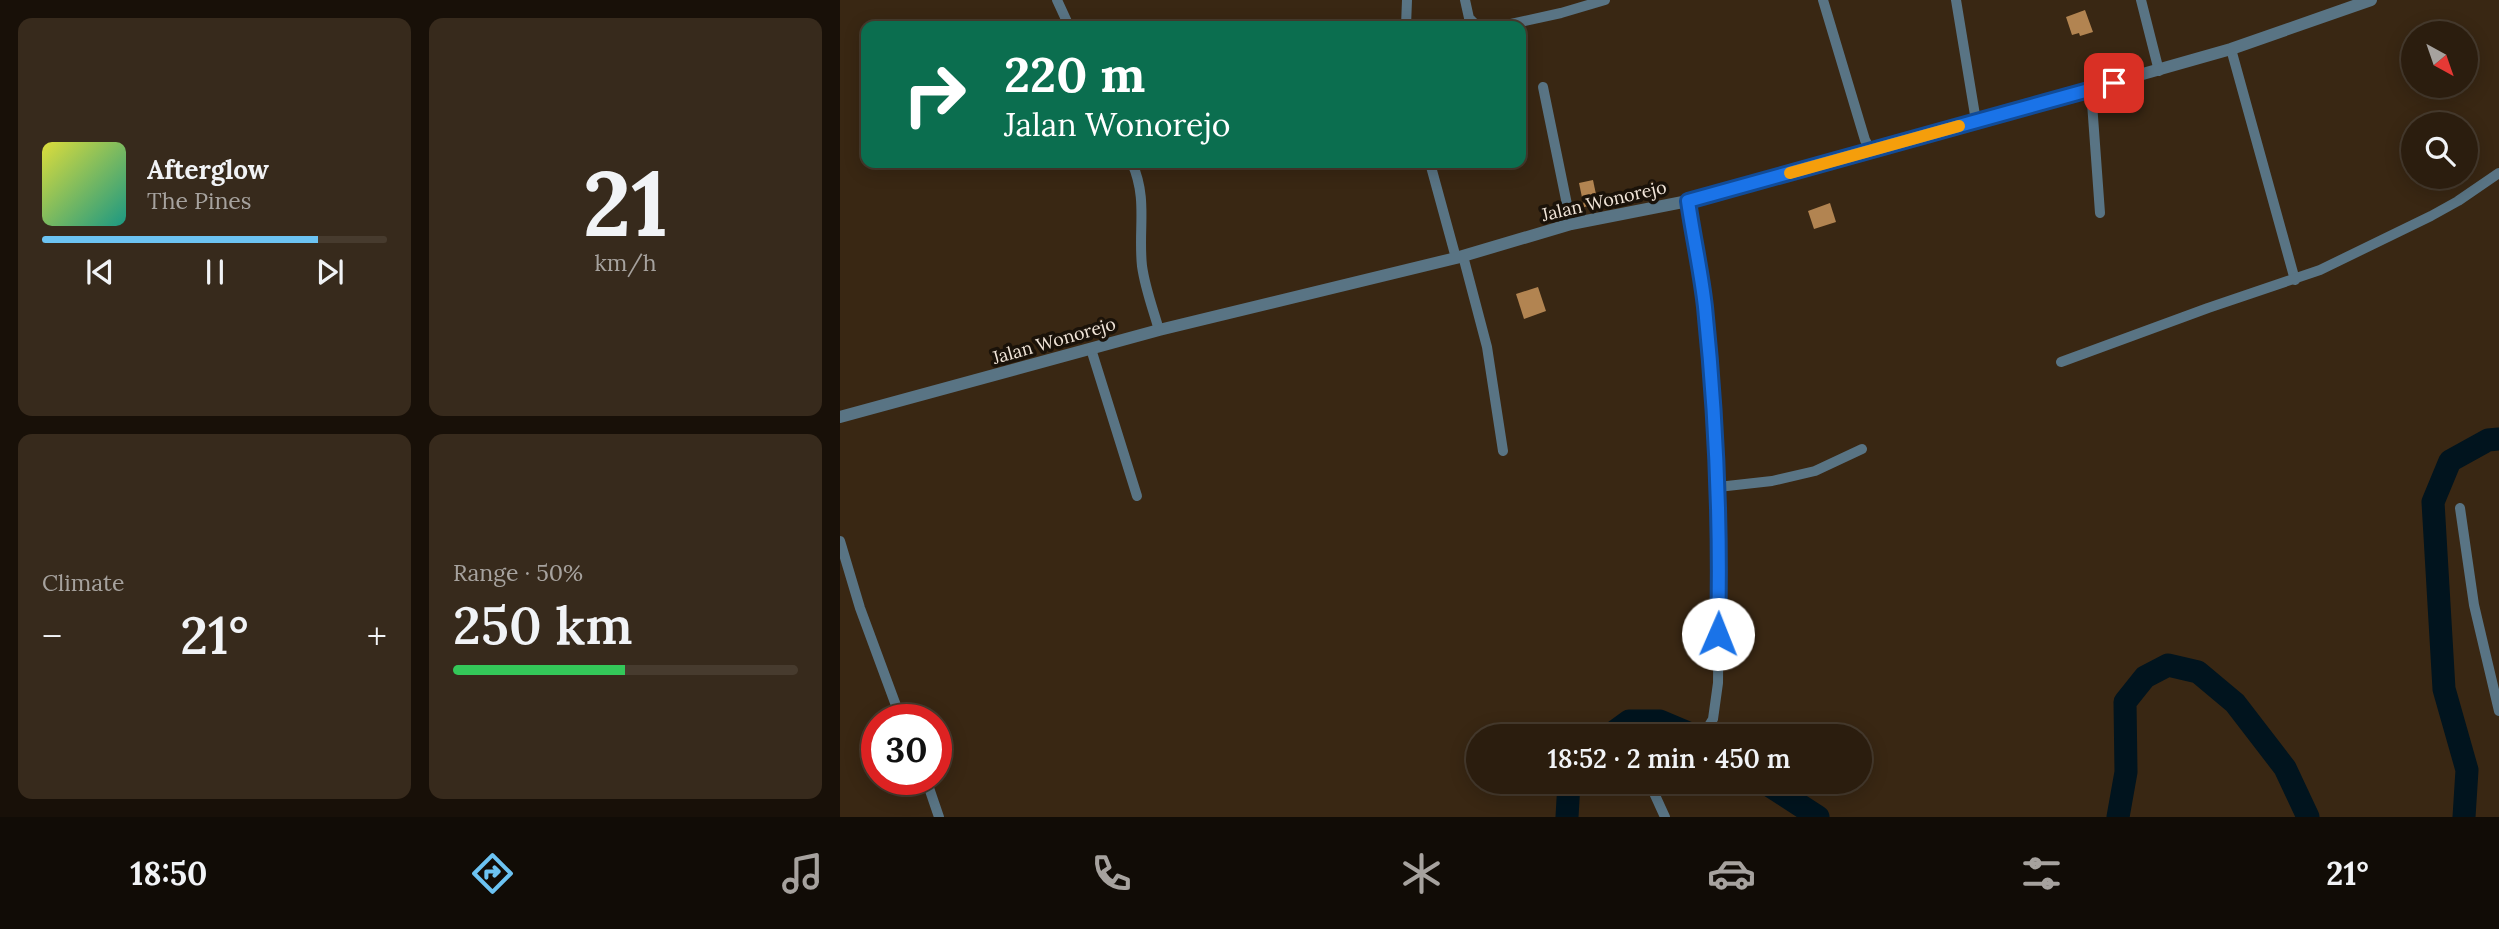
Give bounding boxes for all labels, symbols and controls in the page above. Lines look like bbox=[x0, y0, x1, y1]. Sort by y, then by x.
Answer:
north arrow bbox=[2401, 21, 2478, 98]
map controls bbox=[2401, 21, 2478, 189]
text: 220 m bbox=[1004, 43, 1145, 105]
icon: right bbox=[889, 49, 980, 140]
pin bbox=[2084, 53, 2144, 113]
icon: arrive bbox=[2095, 64, 2133, 102]
text: Jalan Wonorejo bbox=[1004, 104, 1231, 145]
button: search bbox=[2401, 112, 2478, 189]
text: 21 bbox=[583, 144, 668, 261]
text: Afterglow bbox=[147, 153, 269, 186]
street label: Jalan Wonorejo bbox=[1538, 175, 1669, 226]
text: The Pines bbox=[147, 186, 252, 215]
text: km/h bbox=[594, 248, 657, 277]
icon: previous bbox=[81, 253, 119, 291]
icon: pause bbox=[196, 253, 234, 291]
icon: next bbox=[311, 253, 349, 291]
street label: Jalan Wonorejo bbox=[988, 312, 1118, 369]
text: Range · 50% bbox=[453, 558, 583, 587]
text: Climate bbox=[42, 568, 124, 597]
text: 250 km bbox=[453, 592, 633, 658]
position arrow bbox=[1681, 597, 1755, 671]
text: 21° bbox=[180, 602, 249, 668]
text: − bbox=[42, 612, 62, 660]
text: + bbox=[367, 612, 387, 660]
speed limit sign: 30 bbox=[861, 704, 952, 795]
text: 18:52 · 2 min · 450 m bbox=[1547, 742, 1791, 775]
icon: directions bbox=[468, 849, 517, 898]
icon: music bbox=[778, 849, 827, 898]
icon: phone bbox=[1087, 849, 1136, 898]
icon: climate bbox=[1397, 849, 1446, 898]
icon: car bbox=[1707, 849, 1756, 898]
icon: filters bbox=[2017, 849, 2066, 898]
text: 18:50 bbox=[130, 853, 207, 894]
text: 21° bbox=[2326, 853, 2369, 894]

